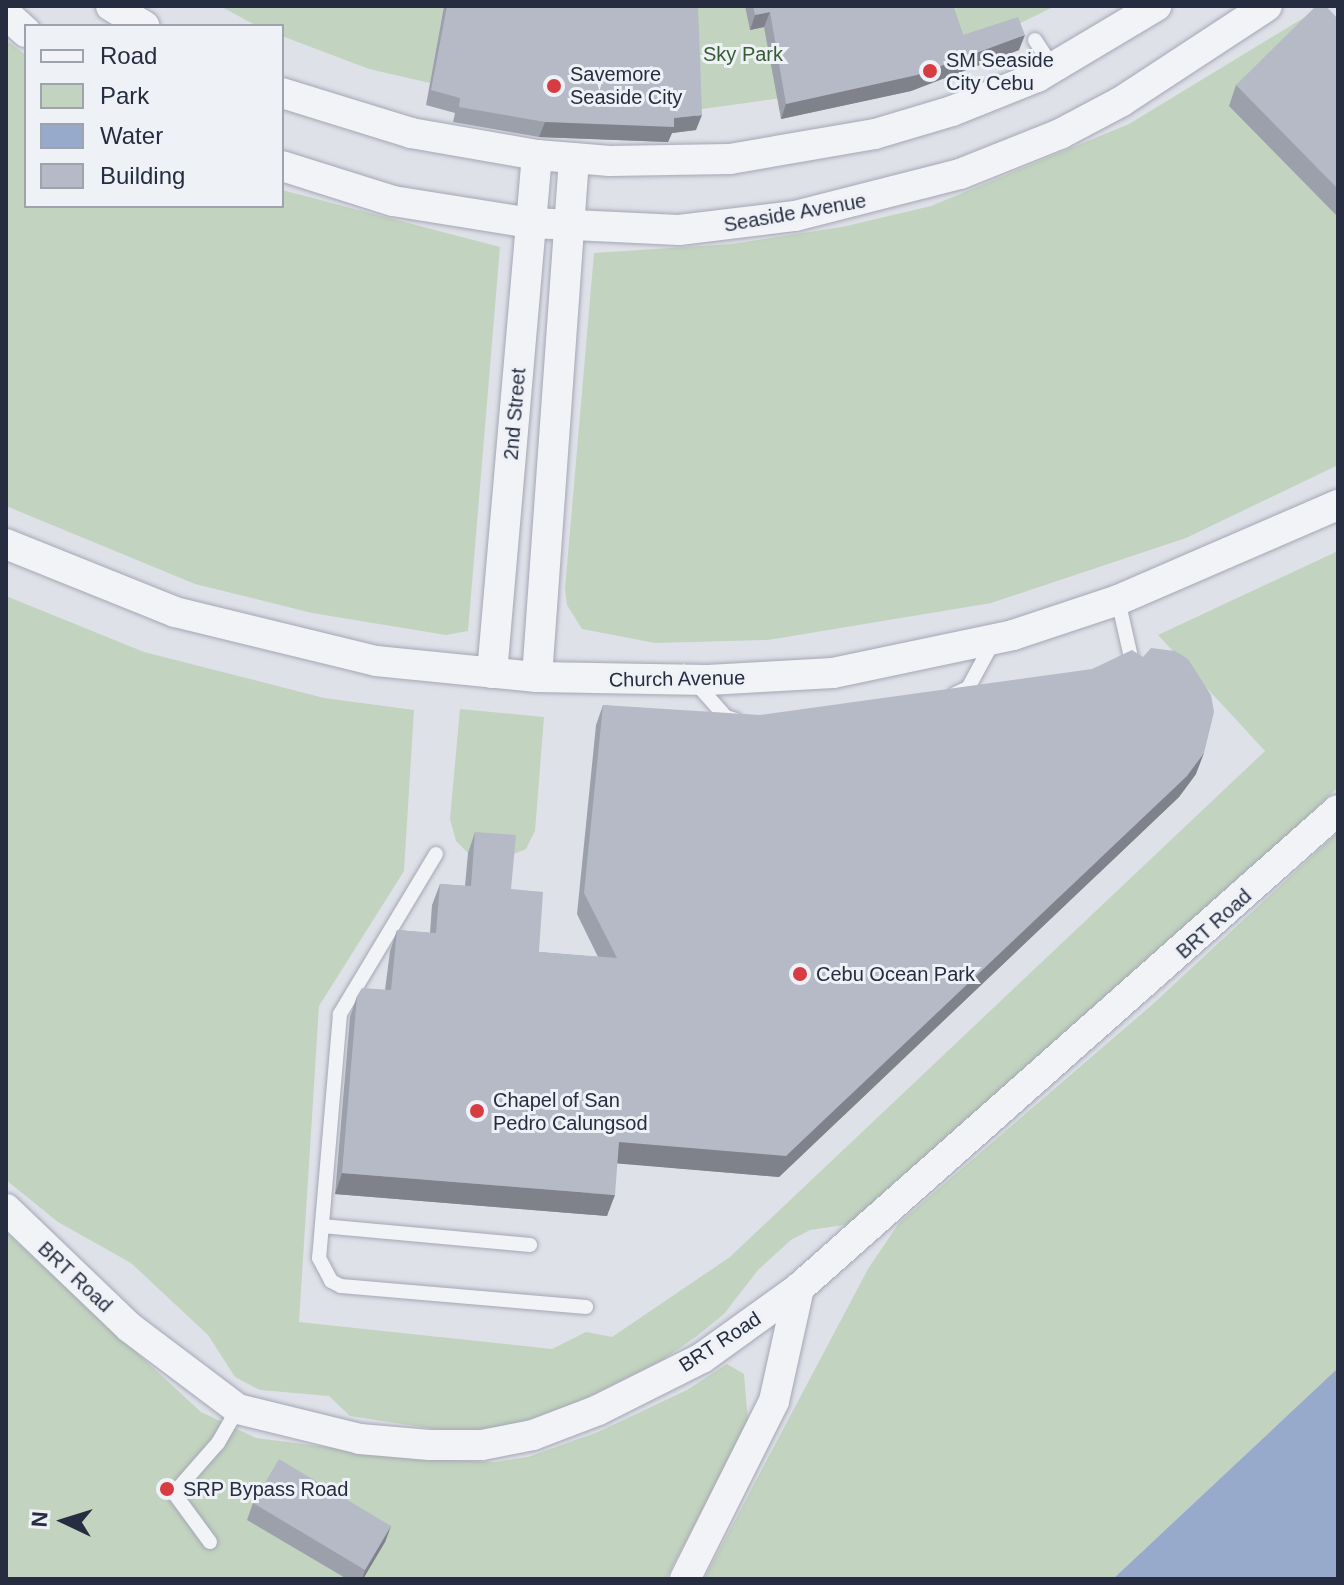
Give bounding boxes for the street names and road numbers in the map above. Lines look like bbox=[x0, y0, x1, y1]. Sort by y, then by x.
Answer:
street label: Seaside Avenue bbox=[721, 189, 869, 237]
street label: 2nd Street bbox=[499, 367, 531, 461]
street label: Church Avenue bbox=[608, 666, 746, 692]
street label: BRT Road bbox=[1171, 884, 1257, 964]
street label: BRT Road bbox=[33, 1237, 117, 1317]
street label: BRT Road bbox=[674, 1307, 766, 1377]

